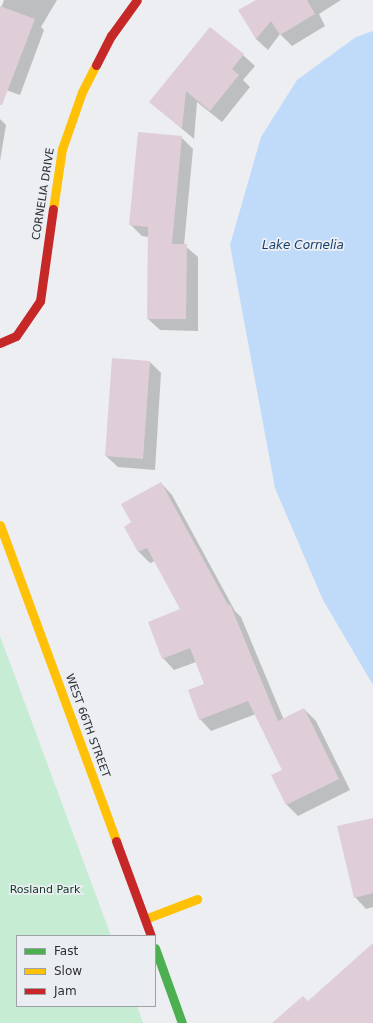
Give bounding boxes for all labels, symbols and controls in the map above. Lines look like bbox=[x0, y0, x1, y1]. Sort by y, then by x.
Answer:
street label: CORNELIA DRIVE bbox=[30, 147, 58, 241]
water label: Lake Cornelia bbox=[262, 239, 344, 253]
street label: WEST 66TH STREET bbox=[62, 672, 112, 780]
park label: Rosland Park bbox=[10, 883, 80, 897]
legend bbox=[16, 935, 156, 1007]
text: Fast bbox=[54, 944, 78, 958]
text: Slow bbox=[54, 964, 82, 978]
text: Jam bbox=[54, 984, 77, 998]

